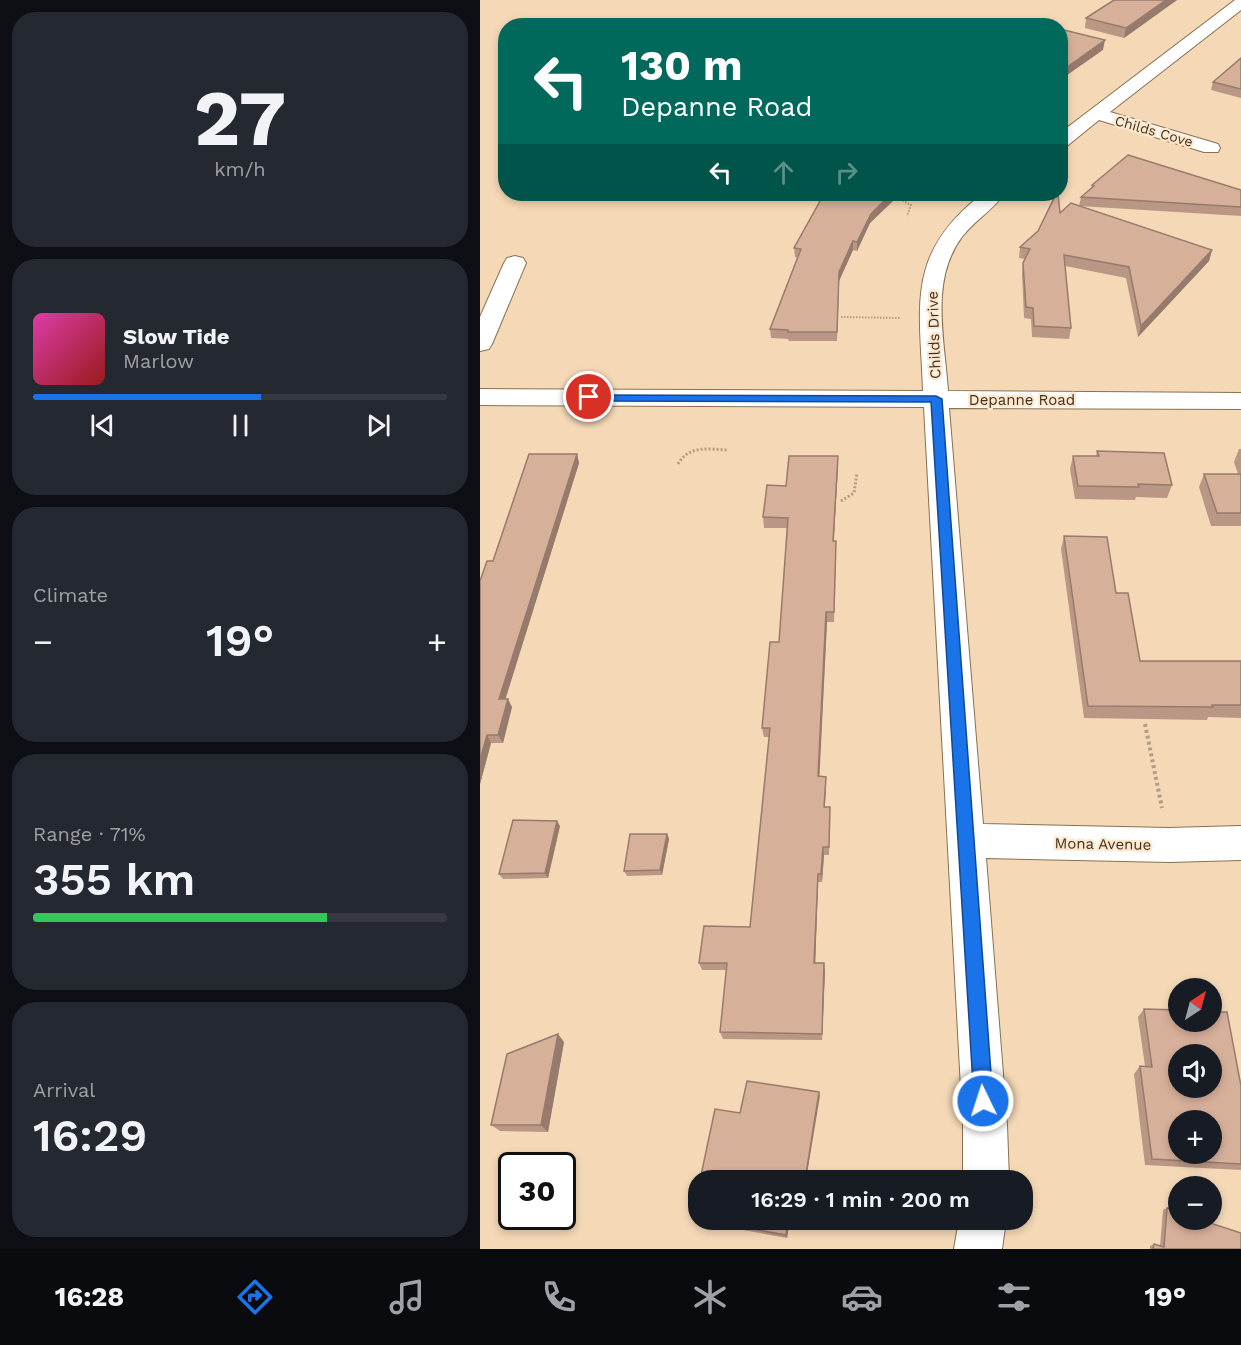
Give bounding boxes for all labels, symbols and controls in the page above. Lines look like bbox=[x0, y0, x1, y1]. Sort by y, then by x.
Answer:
text: 130 m bbox=[621, 41, 743, 90]
icon: left bbox=[522, 42, 600, 120]
text: 27 bbox=[194, 72, 286, 164]
text: Depanne Road bbox=[621, 91, 812, 123]
street label: Childs Cove bbox=[1113, 112, 1195, 150]
icon: left bbox=[704, 156, 737, 189]
icon: ahead bbox=[767, 156, 800, 189]
icon: right bbox=[830, 156, 863, 189]
text: km/h bbox=[214, 157, 266, 181]
street label: Childs Drive bbox=[923, 291, 945, 379]
text: Slow Tide bbox=[123, 324, 230, 349]
text: Marlow bbox=[123, 349, 194, 373]
pin bbox=[563, 371, 614, 422]
icon: arrive bbox=[572, 380, 605, 413]
street label: Depanne Road bbox=[969, 391, 1075, 409]
icon: previous bbox=[86, 409, 119, 442]
icon: pause bbox=[224, 409, 257, 442]
icon: next bbox=[362, 409, 395, 442]
text: Climate bbox=[33, 583, 108, 607]
text: 19° bbox=[206, 614, 274, 667]
text: − bbox=[33, 622, 53, 661]
text: + bbox=[427, 622, 447, 661]
text: Range · 71% bbox=[33, 822, 146, 846]
street label: Mona Avenue bbox=[1054, 834, 1152, 854]
text: 355 km bbox=[33, 853, 195, 906]
north arrow bbox=[1168, 978, 1222, 1032]
map controls bbox=[1168, 978, 1222, 1230]
button: sound bbox=[1168, 1044, 1222, 1098]
position arrow bbox=[951, 1069, 1015, 1133]
text: Arrival bbox=[33, 1078, 95, 1102]
text: 16:29 bbox=[33, 1109, 147, 1162]
button: + bbox=[1168, 1110, 1222, 1164]
speed limit sign: 30 bbox=[498, 1152, 576, 1230]
button: − bbox=[1168, 1176, 1222, 1230]
text: 16:29 · 1 min · 200 m bbox=[751, 1187, 970, 1212]
icon: directions bbox=[234, 1276, 276, 1318]
icon: music bbox=[386, 1276, 428, 1318]
icon: phone bbox=[538, 1276, 580, 1318]
icon: climate bbox=[689, 1276, 731, 1318]
icon: car bbox=[841, 1276, 883, 1318]
icon: filters bbox=[993, 1276, 1035, 1318]
text: 16:28 bbox=[55, 1281, 124, 1313]
text: 19° bbox=[1144, 1281, 1186, 1313]

